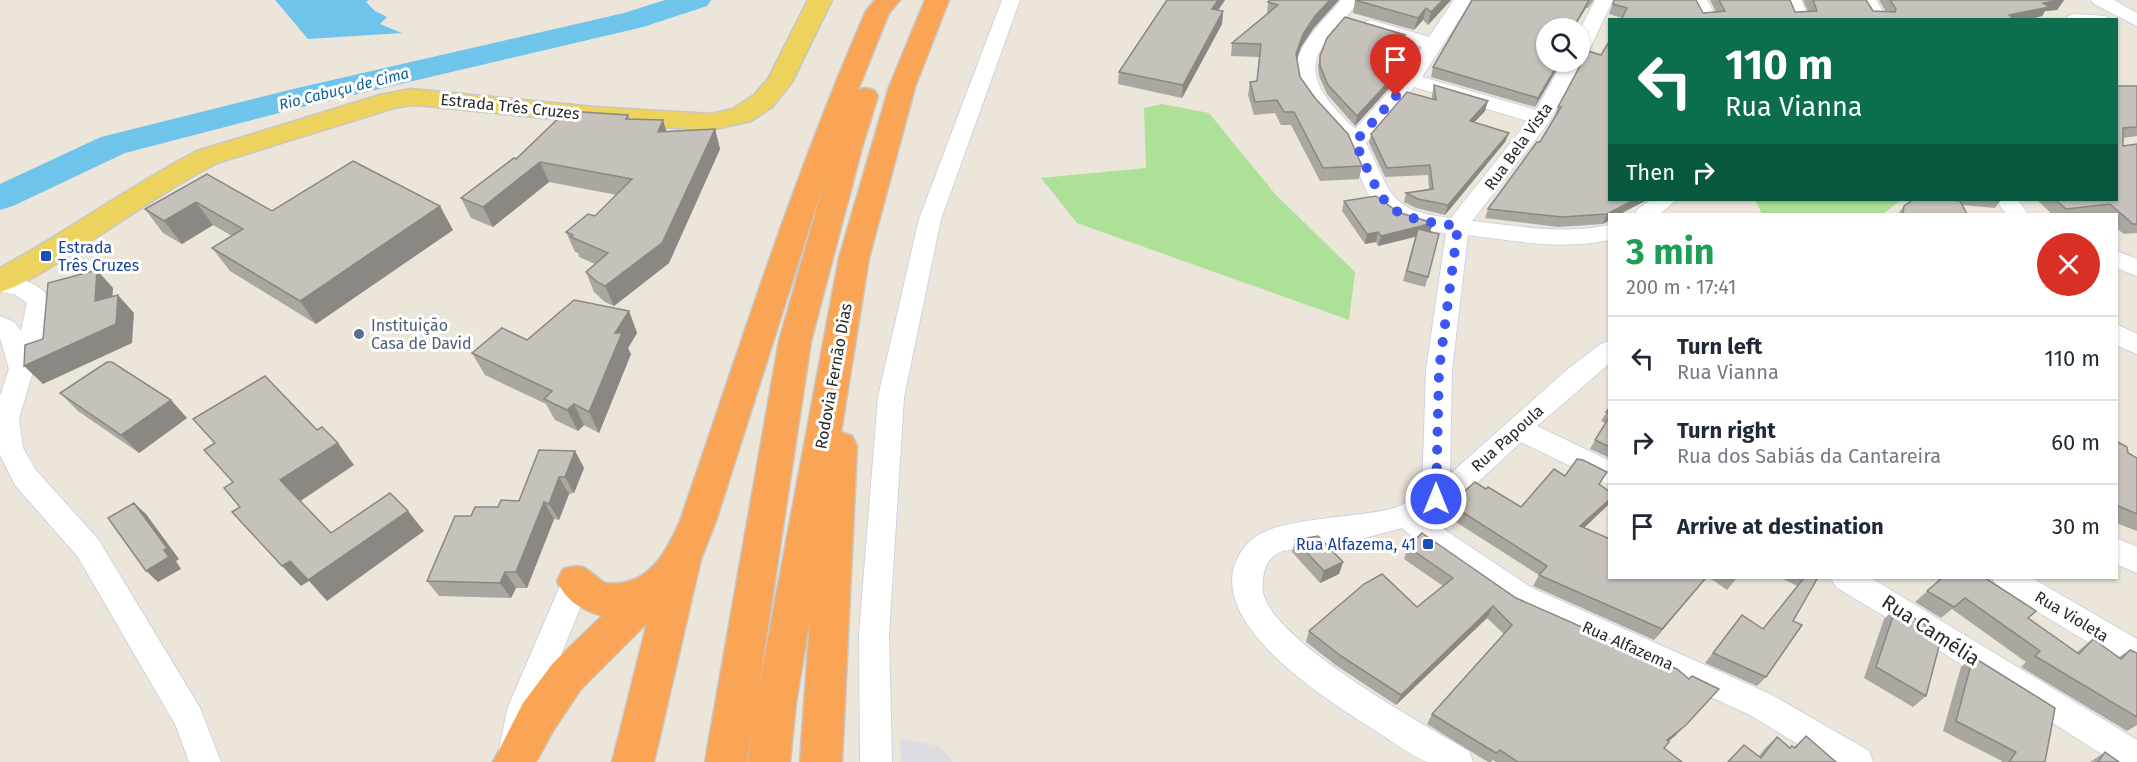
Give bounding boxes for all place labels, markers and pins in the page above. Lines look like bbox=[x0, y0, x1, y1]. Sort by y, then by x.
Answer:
pin bbox=[1370, 34, 1421, 96]
place label: Estrada Três Cruzes bbox=[58, 238, 139, 275]
marker: Estrada Três Cruzes bbox=[39, 249, 53, 263]
place label: Instituição Casa de David bbox=[371, 316, 472, 353]
marker: Instituição Casa de David bbox=[352, 327, 366, 341]
place label: Rua Alfazema, 41 bbox=[1296, 535, 1416, 554]
marker: Rua Alfazema, 41 bbox=[1421, 537, 1435, 551]

